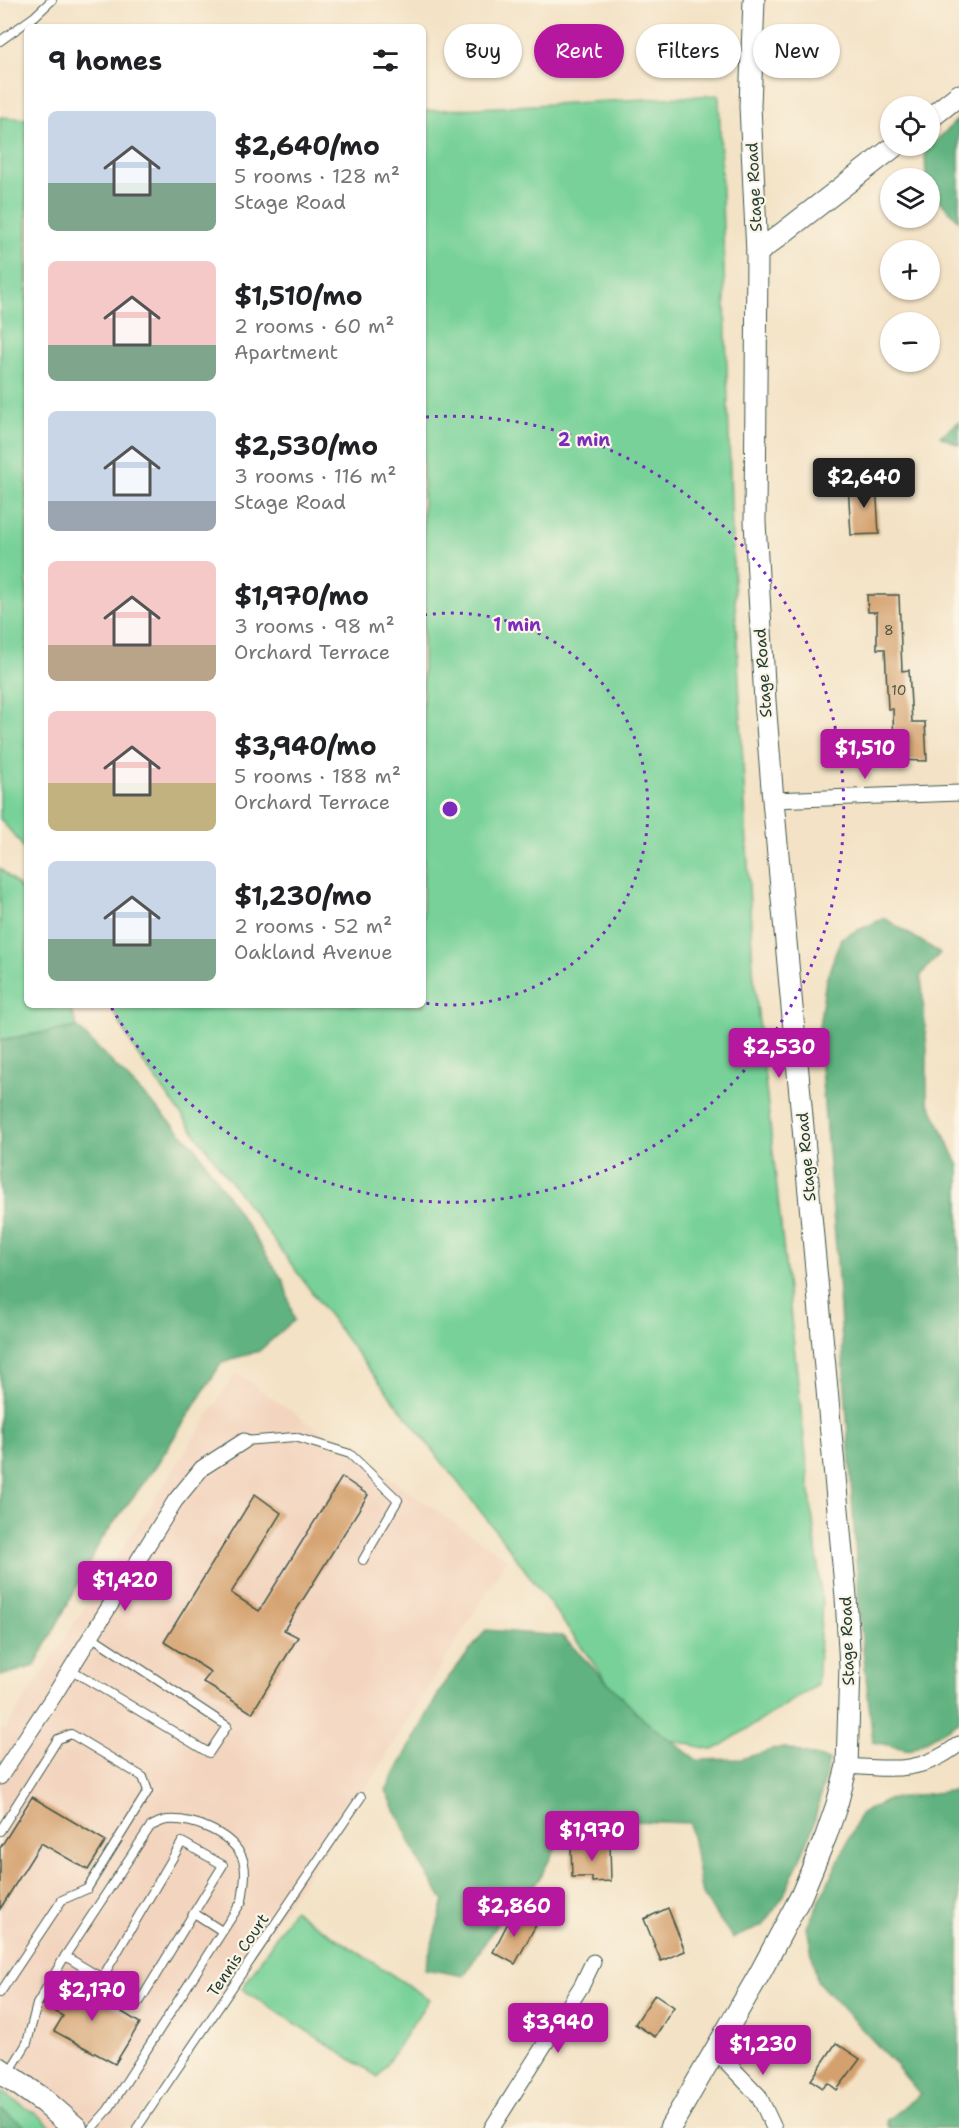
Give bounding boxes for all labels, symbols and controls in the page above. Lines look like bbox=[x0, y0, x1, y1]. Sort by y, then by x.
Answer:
chip: Buy bbox=[444, 24, 522, 78]
chip: Rent bbox=[534, 24, 624, 78]
chip: Filters bbox=[636, 24, 741, 78]
chip: New bbox=[753, 24, 840, 78]
text: 9 homes bbox=[48, 43, 162, 78]
icon: filters bbox=[369, 44, 402, 77]
map controls bbox=[880, 96, 940, 372]
button: locate bbox=[880, 96, 940, 156]
text: $2,640/mo bbox=[234, 128, 380, 163]
icon: home bbox=[96, 135, 168, 207]
street label: Stage Road bbox=[741, 142, 767, 232]
text: 5 rooms · 128 m² bbox=[234, 163, 400, 189]
button: layers bbox=[880, 168, 940, 228]
text: Stage Road bbox=[234, 189, 346, 215]
button: + bbox=[880, 240, 940, 300]
text: $1,510/mo bbox=[234, 278, 363, 313]
icon: home bbox=[96, 285, 168, 357]
button: − bbox=[880, 312, 940, 372]
text: 2 rooms · 60 m² bbox=[234, 313, 394, 339]
text: Apartment bbox=[234, 339, 338, 365]
text: $2,530/mo bbox=[234, 428, 378, 463]
text: 2 min bbox=[558, 428, 610, 452]
icon: home bbox=[96, 435, 168, 507]
pin: $2,640 bbox=[815, 458, 913, 509]
text: 3 rooms · 116 m² bbox=[234, 463, 396, 489]
text: $2,640 bbox=[827, 464, 901, 490]
text: Stage Road bbox=[234, 489, 346, 515]
text: $1,970/mo bbox=[234, 578, 369, 613]
icon: home bbox=[96, 585, 168, 657]
text: 3 rooms · 98 m² bbox=[234, 613, 395, 639]
text: 1 min bbox=[493, 613, 541, 637]
house number: 8 bbox=[884, 621, 894, 639]
street label: Stage Road bbox=[749, 628, 777, 718]
text: Orchard Terrace bbox=[234, 639, 390, 665]
house number: 10 bbox=[891, 681, 907, 699]
text: $3,940/mo bbox=[234, 728, 377, 763]
pin: $1,510 bbox=[816, 729, 914, 780]
icon: home bbox=[96, 735, 168, 807]
text: $1,510 bbox=[835, 735, 895, 761]
text: 5 rooms · 188 m² bbox=[234, 763, 401, 789]
text: Orchard Terrace bbox=[234, 789, 390, 815]
centre of rings bbox=[440, 799, 460, 819]
text: $1,230/mo bbox=[234, 878, 372, 913]
icon: home bbox=[96, 885, 168, 957]
text: 2 rooms · 52 m² bbox=[234, 913, 392, 939]
text: Oakland Avenue bbox=[234, 939, 392, 965]
pin: $2,530 bbox=[730, 1028, 828, 1079]
text: $2,530 bbox=[743, 1034, 815, 1060]
street label: Stage Road bbox=[792, 1111, 820, 1203]
pin: $1,420 bbox=[76, 1561, 174, 1612]
text: $1,420 bbox=[92, 1567, 158, 1593]
street label: Stage Road bbox=[835, 1596, 859, 1686]
pin: $1,970 bbox=[543, 1811, 641, 1862]
text: $1,970 bbox=[559, 1817, 625, 1843]
pin: $2,860 bbox=[465, 1887, 563, 1938]
text: $2,860 bbox=[477, 1893, 551, 1919]
street label: Tennis Court bbox=[202, 1909, 274, 2001]
pin: $2,170 bbox=[43, 1971, 141, 2022]
text: $2,170 bbox=[58, 1977, 126, 2003]
pin: $3,940 bbox=[509, 2003, 607, 2054]
text: $3,940 bbox=[522, 2009, 594, 2035]
pin: $1,230 bbox=[714, 2025, 812, 2076]
text: $1,230 bbox=[729, 2031, 797, 2057]

